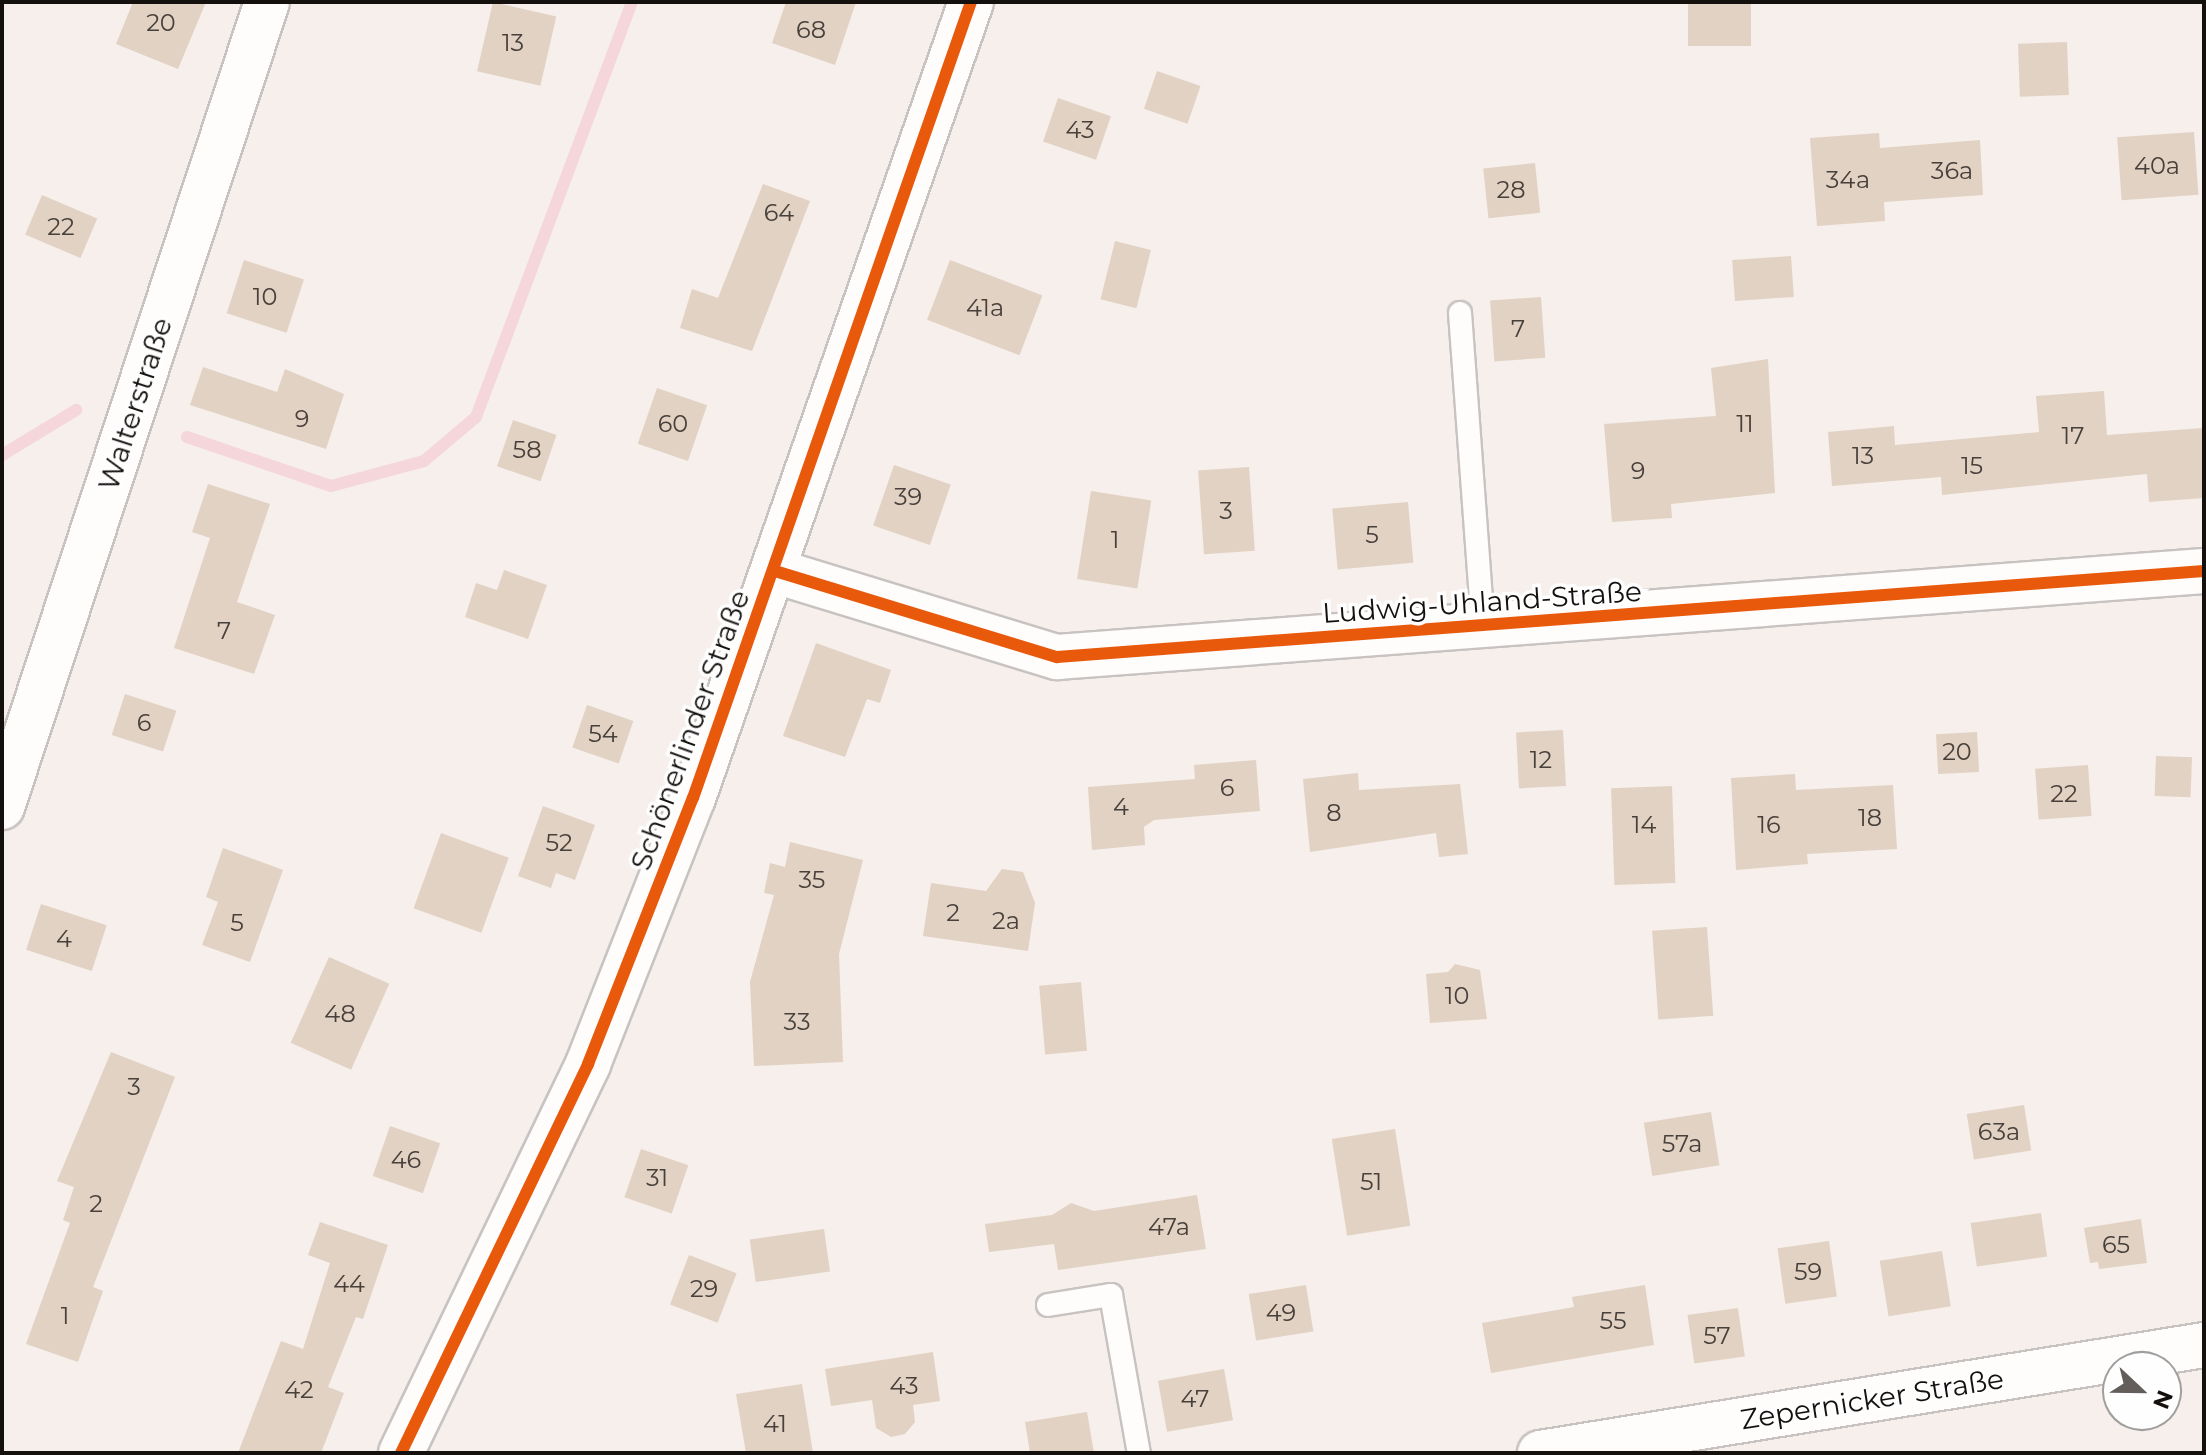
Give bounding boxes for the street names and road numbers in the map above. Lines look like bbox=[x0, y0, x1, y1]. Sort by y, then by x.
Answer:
street label: Walterstraße bbox=[91, 313, 179, 495]
street label: Ludwig-Uhland-Straße bbox=[1321, 574, 1643, 630]
street label: Schönerlinder Straße bbox=[624, 585, 756, 875]
street label: Zepernicker Straße bbox=[1738, 1362, 2006, 1436]

